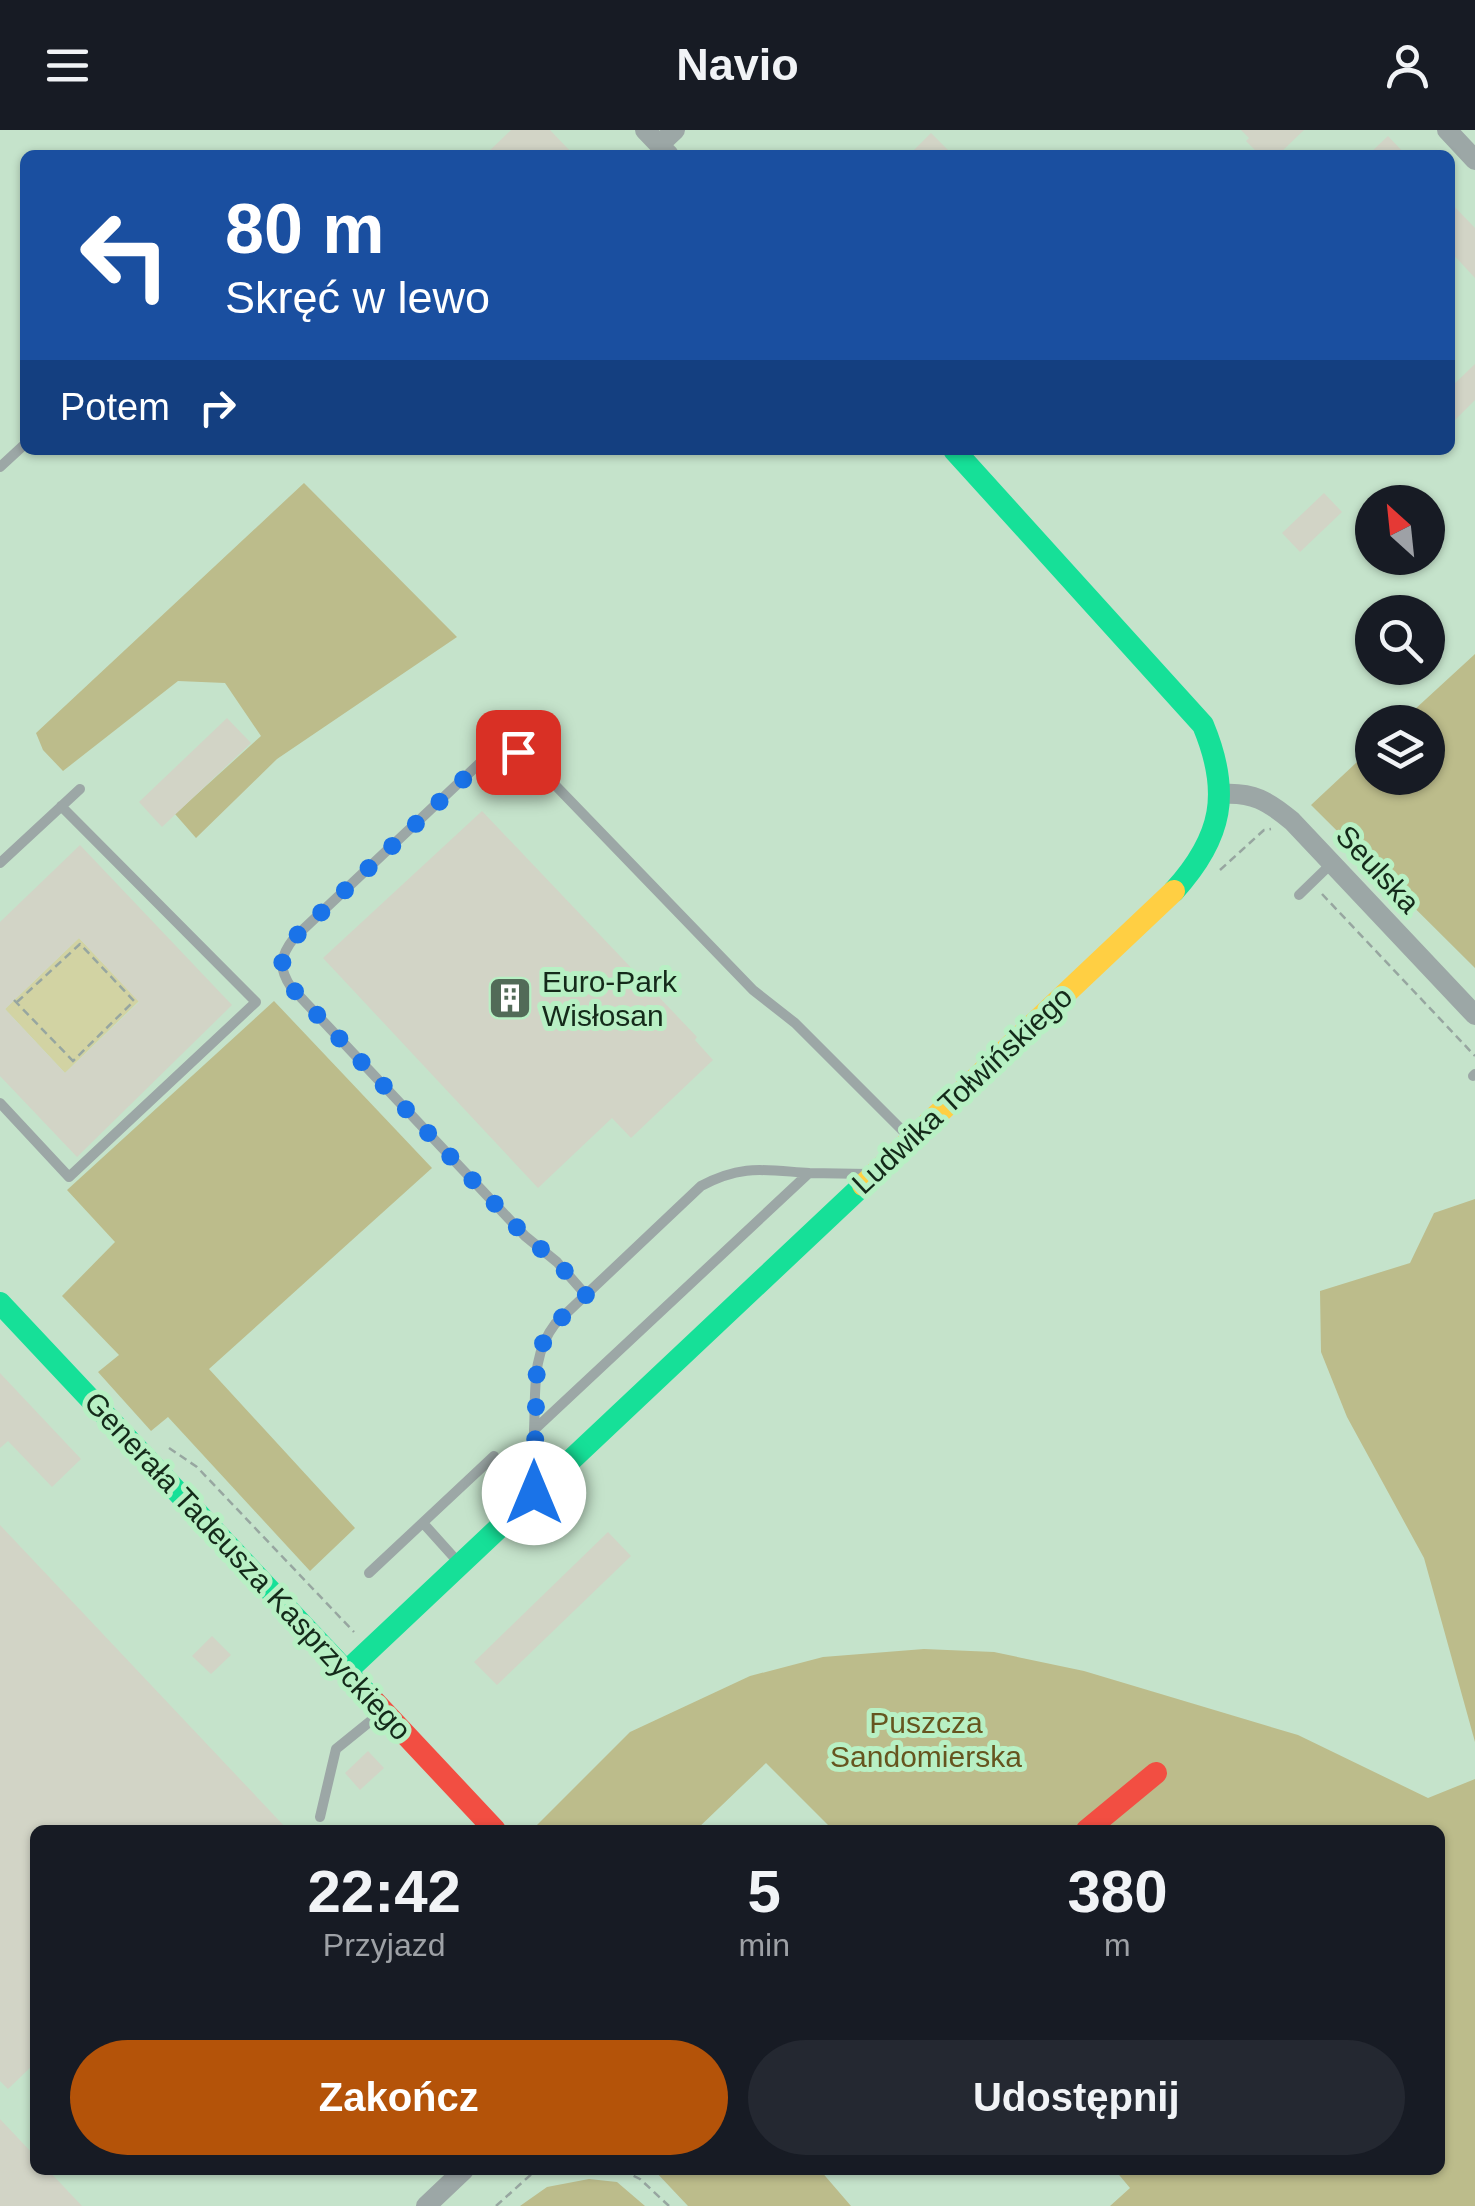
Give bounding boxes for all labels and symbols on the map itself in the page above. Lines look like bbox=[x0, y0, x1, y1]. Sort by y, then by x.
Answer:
north arrow bbox=[1355, 485, 1445, 575]
pin bbox=[476, 710, 561, 795]
street label: Seulska bbox=[1330, 819, 1427, 920]
place label: Euro-Park Wisłosan bbox=[542, 965, 678, 1032]
building icon: Euro-Park Wisłosan bbox=[487, 975, 533, 1021]
street label: Ludwika Tołwińskiego bbox=[845, 980, 1079, 1200]
street label: Generała Tadeusza Kasprzyckiego bbox=[78, 1385, 418, 1747]
position arrow bbox=[482, 1441, 586, 1545]
park label: Puszcza Sandomierska bbox=[830, 1706, 1022, 1773]

